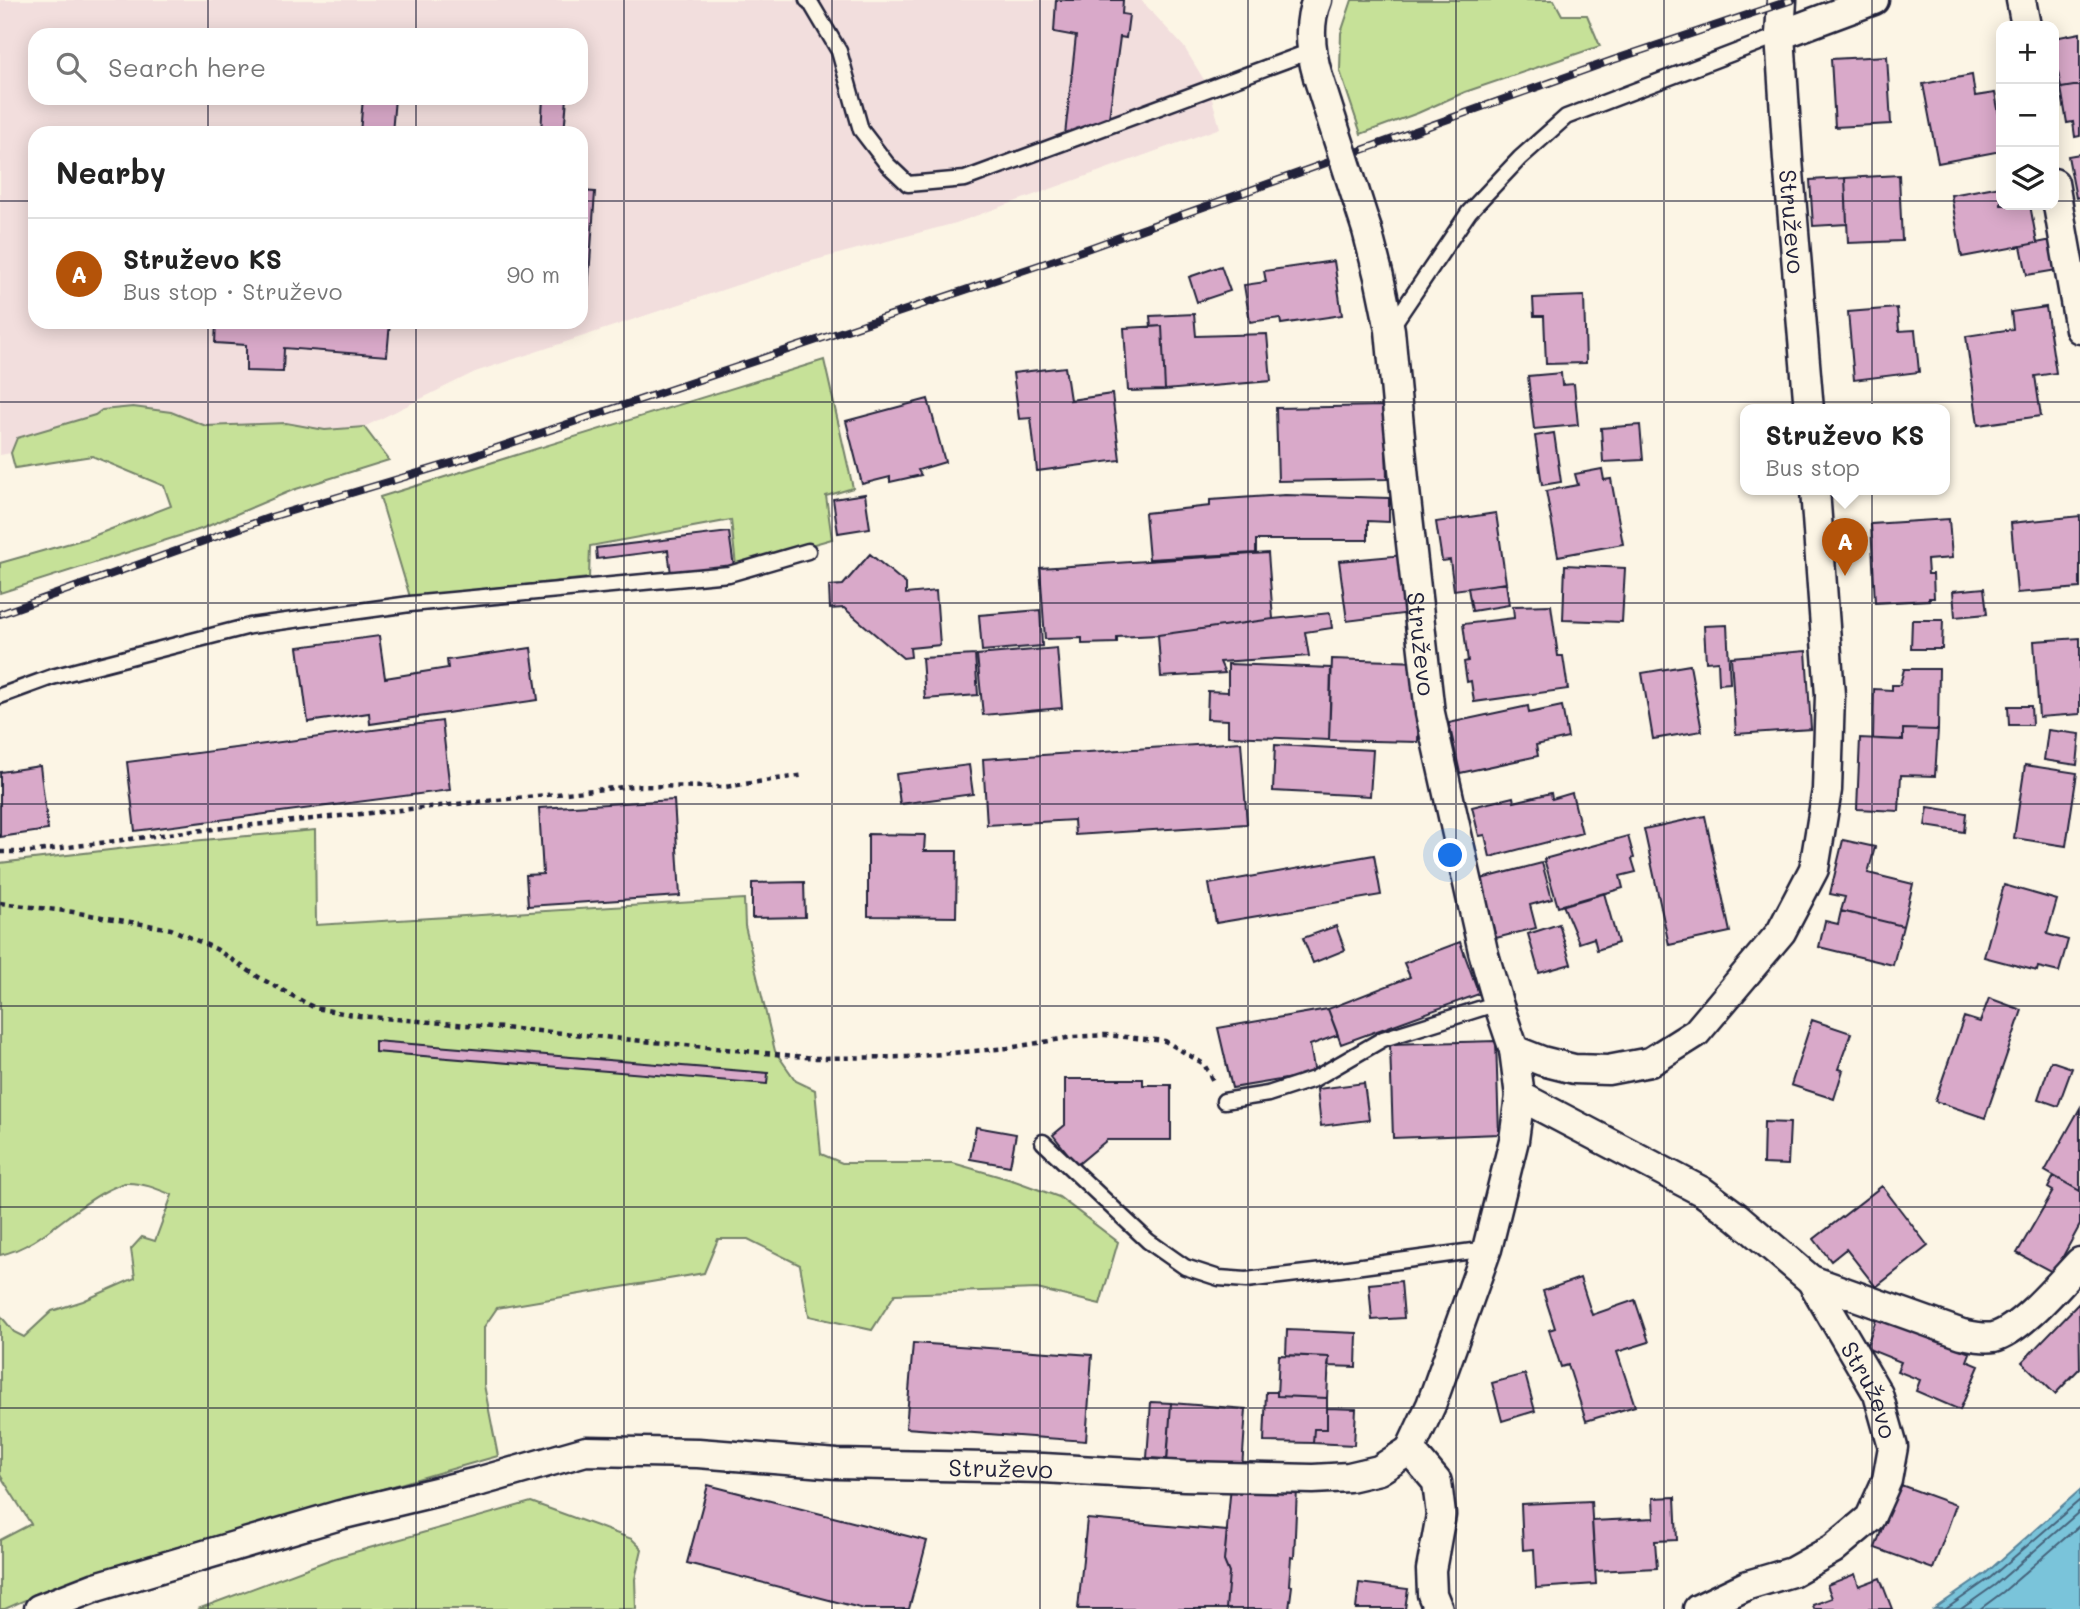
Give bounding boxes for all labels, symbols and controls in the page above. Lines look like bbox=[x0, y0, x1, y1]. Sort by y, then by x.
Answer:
map controls bbox=[1996, 21, 2059, 210]
button: + bbox=[1996, 21, 2059, 84]
search box bbox=[28, 28, 588, 105]
icon: search bbox=[52, 48, 90, 86]
text: Search here bbox=[108, 50, 266, 84]
button: − bbox=[1996, 84, 2059, 147]
button: layers bbox=[1996, 147, 2059, 210]
text: Nearby bbox=[56, 152, 166, 192]
street label: Struževo bbox=[1773, 168, 1813, 275]
text: Struževo KS bbox=[123, 242, 282, 276]
text: A bbox=[71, 259, 87, 289]
text: 90 m bbox=[507, 259, 560, 289]
text: Bus stop · Struževo bbox=[123, 276, 342, 306]
popup bbox=[1740, 404, 1950, 495]
text: Struževo KS bbox=[1765, 418, 1925, 452]
text: Bus stop bbox=[1765, 452, 1860, 482]
pin: A bbox=[1822, 518, 1868, 576]
street label: Struževo bbox=[1401, 590, 1443, 697]
your location bbox=[1433, 838, 1467, 872]
street label: Struževo bbox=[1835, 1335, 1905, 1442]
street label: Struževo bbox=[948, 1451, 1054, 1484]

